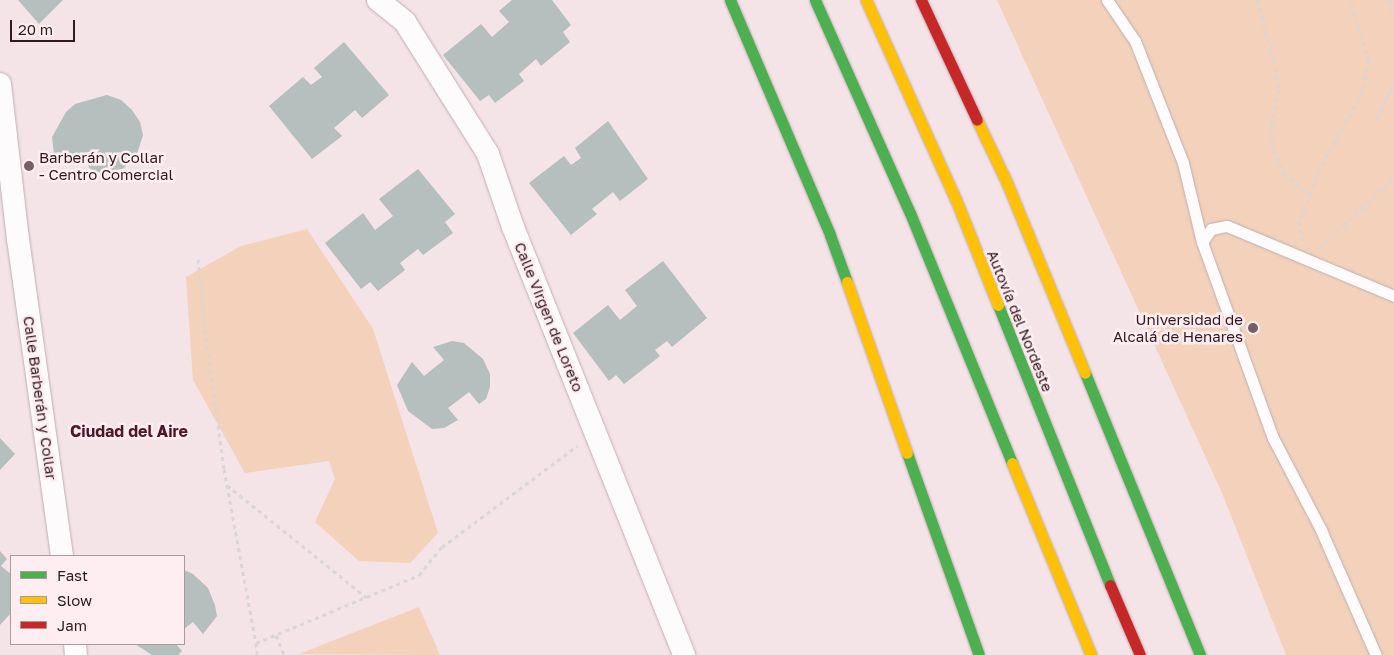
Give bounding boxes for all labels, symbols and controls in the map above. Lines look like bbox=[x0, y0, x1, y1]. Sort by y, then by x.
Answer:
scale bar bbox=[12, 10, 78, 42]
text: 20 m bbox=[18, 20, 53, 38]
place label: Barberán y Collar - Centro Comercial bbox=[39, 148, 173, 183]
marker: Barberán y Collar - Centro Comercial bbox=[23, 160, 35, 172]
street label: Calle Virgen de Loreto bbox=[511, 240, 587, 394]
street label: Autovía del Nordeste bbox=[983, 247, 1057, 395]
place label: Universidad de Alcalá de Henares bbox=[1113, 310, 1243, 345]
street label: Calle Barberán y Collar bbox=[20, 315, 60, 481]
marker: Universidad de Alcalá de Henares bbox=[1247, 322, 1259, 334]
district label: Ciudad del Aire bbox=[70, 421, 188, 441]
legend bbox=[10, 555, 185, 645]
text: Fast bbox=[57, 566, 88, 584]
text: Slow bbox=[57, 591, 92, 609]
text: Jam bbox=[57, 616, 87, 634]

